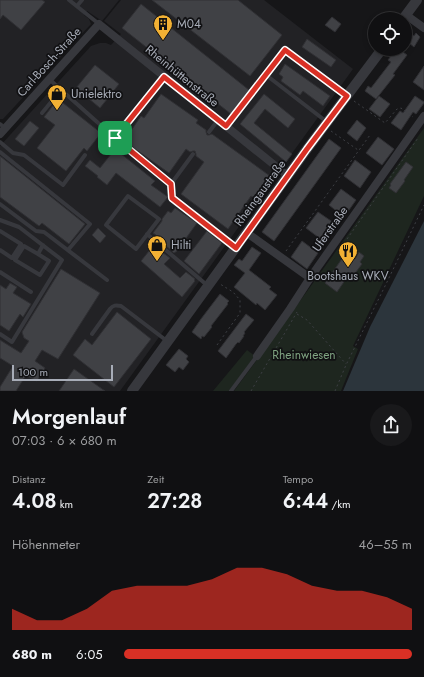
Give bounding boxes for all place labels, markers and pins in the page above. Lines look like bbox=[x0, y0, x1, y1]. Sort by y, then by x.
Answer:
building icon: M04 bbox=[152, 13, 174, 41]
place label: M04 bbox=[177, 15, 201, 33]
shop icon: Unielektro bbox=[46, 83, 68, 111]
place label: Unielektro bbox=[71, 85, 122, 103]
pin bbox=[98, 121, 132, 155]
shop icon: Hilti bbox=[146, 234, 168, 262]
place label: Hilti bbox=[171, 236, 191, 254]
restaurant icon: Bootshaus WKV bbox=[337, 240, 359, 268]
place label: Bootshaus WKV bbox=[307, 267, 389, 285]

